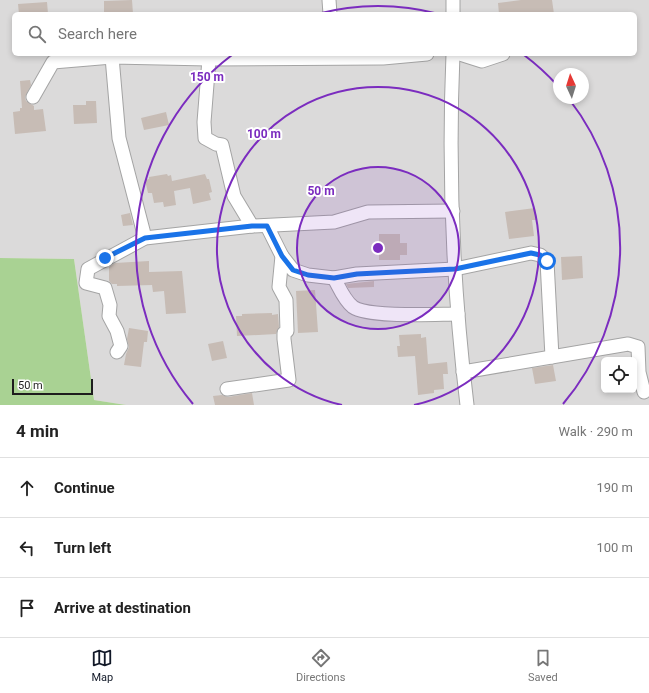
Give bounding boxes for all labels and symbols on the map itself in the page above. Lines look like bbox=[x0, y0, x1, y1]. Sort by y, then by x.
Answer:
north arrow bbox=[553, 68, 589, 104]
text: 150 m bbox=[190, 70, 224, 84]
text: 100 m bbox=[247, 127, 281, 141]
text: 50 m bbox=[307, 184, 335, 198]
centre of rings bbox=[371, 241, 385, 255]
route end bbox=[96, 249, 114, 267]
route start bbox=[538, 252, 556, 270]
scale bar bbox=[12, 377, 93, 396]

